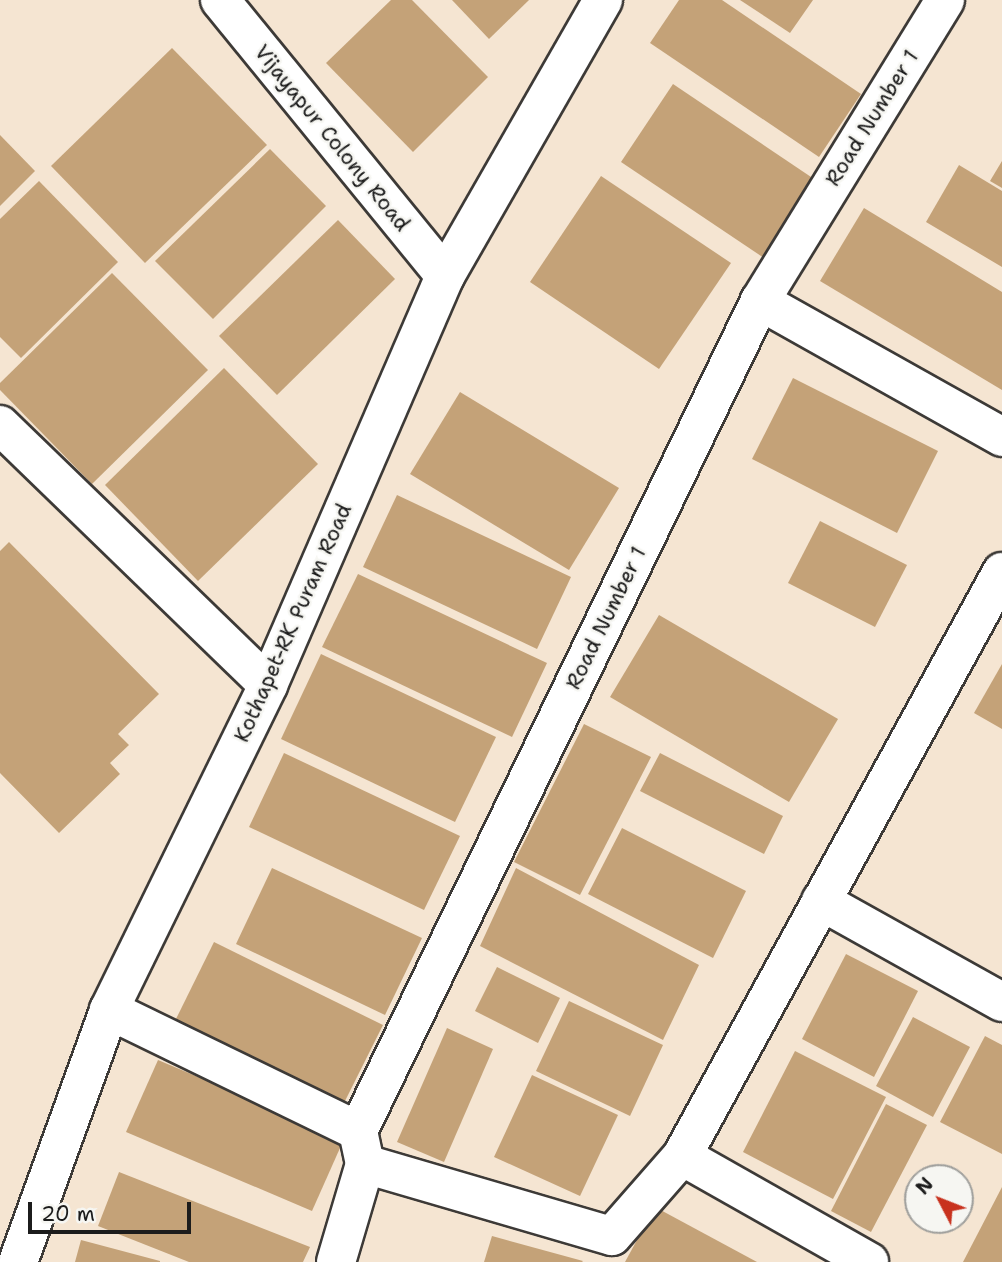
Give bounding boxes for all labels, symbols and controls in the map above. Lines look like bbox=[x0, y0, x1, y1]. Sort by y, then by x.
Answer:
street label: Vijayapur Colony Road bbox=[249, 40, 415, 236]
street label: Road Number 1 bbox=[820, 45, 924, 191]
street label: Kothapet-RK Puram Road bbox=[229, 500, 357, 746]
street label: Road Number 1 bbox=[561, 543, 651, 693]
north arrow bbox=[904, 1164, 974, 1234]
text: N bbox=[910, 1172, 939, 1200]
scale bar bbox=[32, 1188, 194, 1232]
text: 20 m bbox=[41, 1200, 95, 1228]

